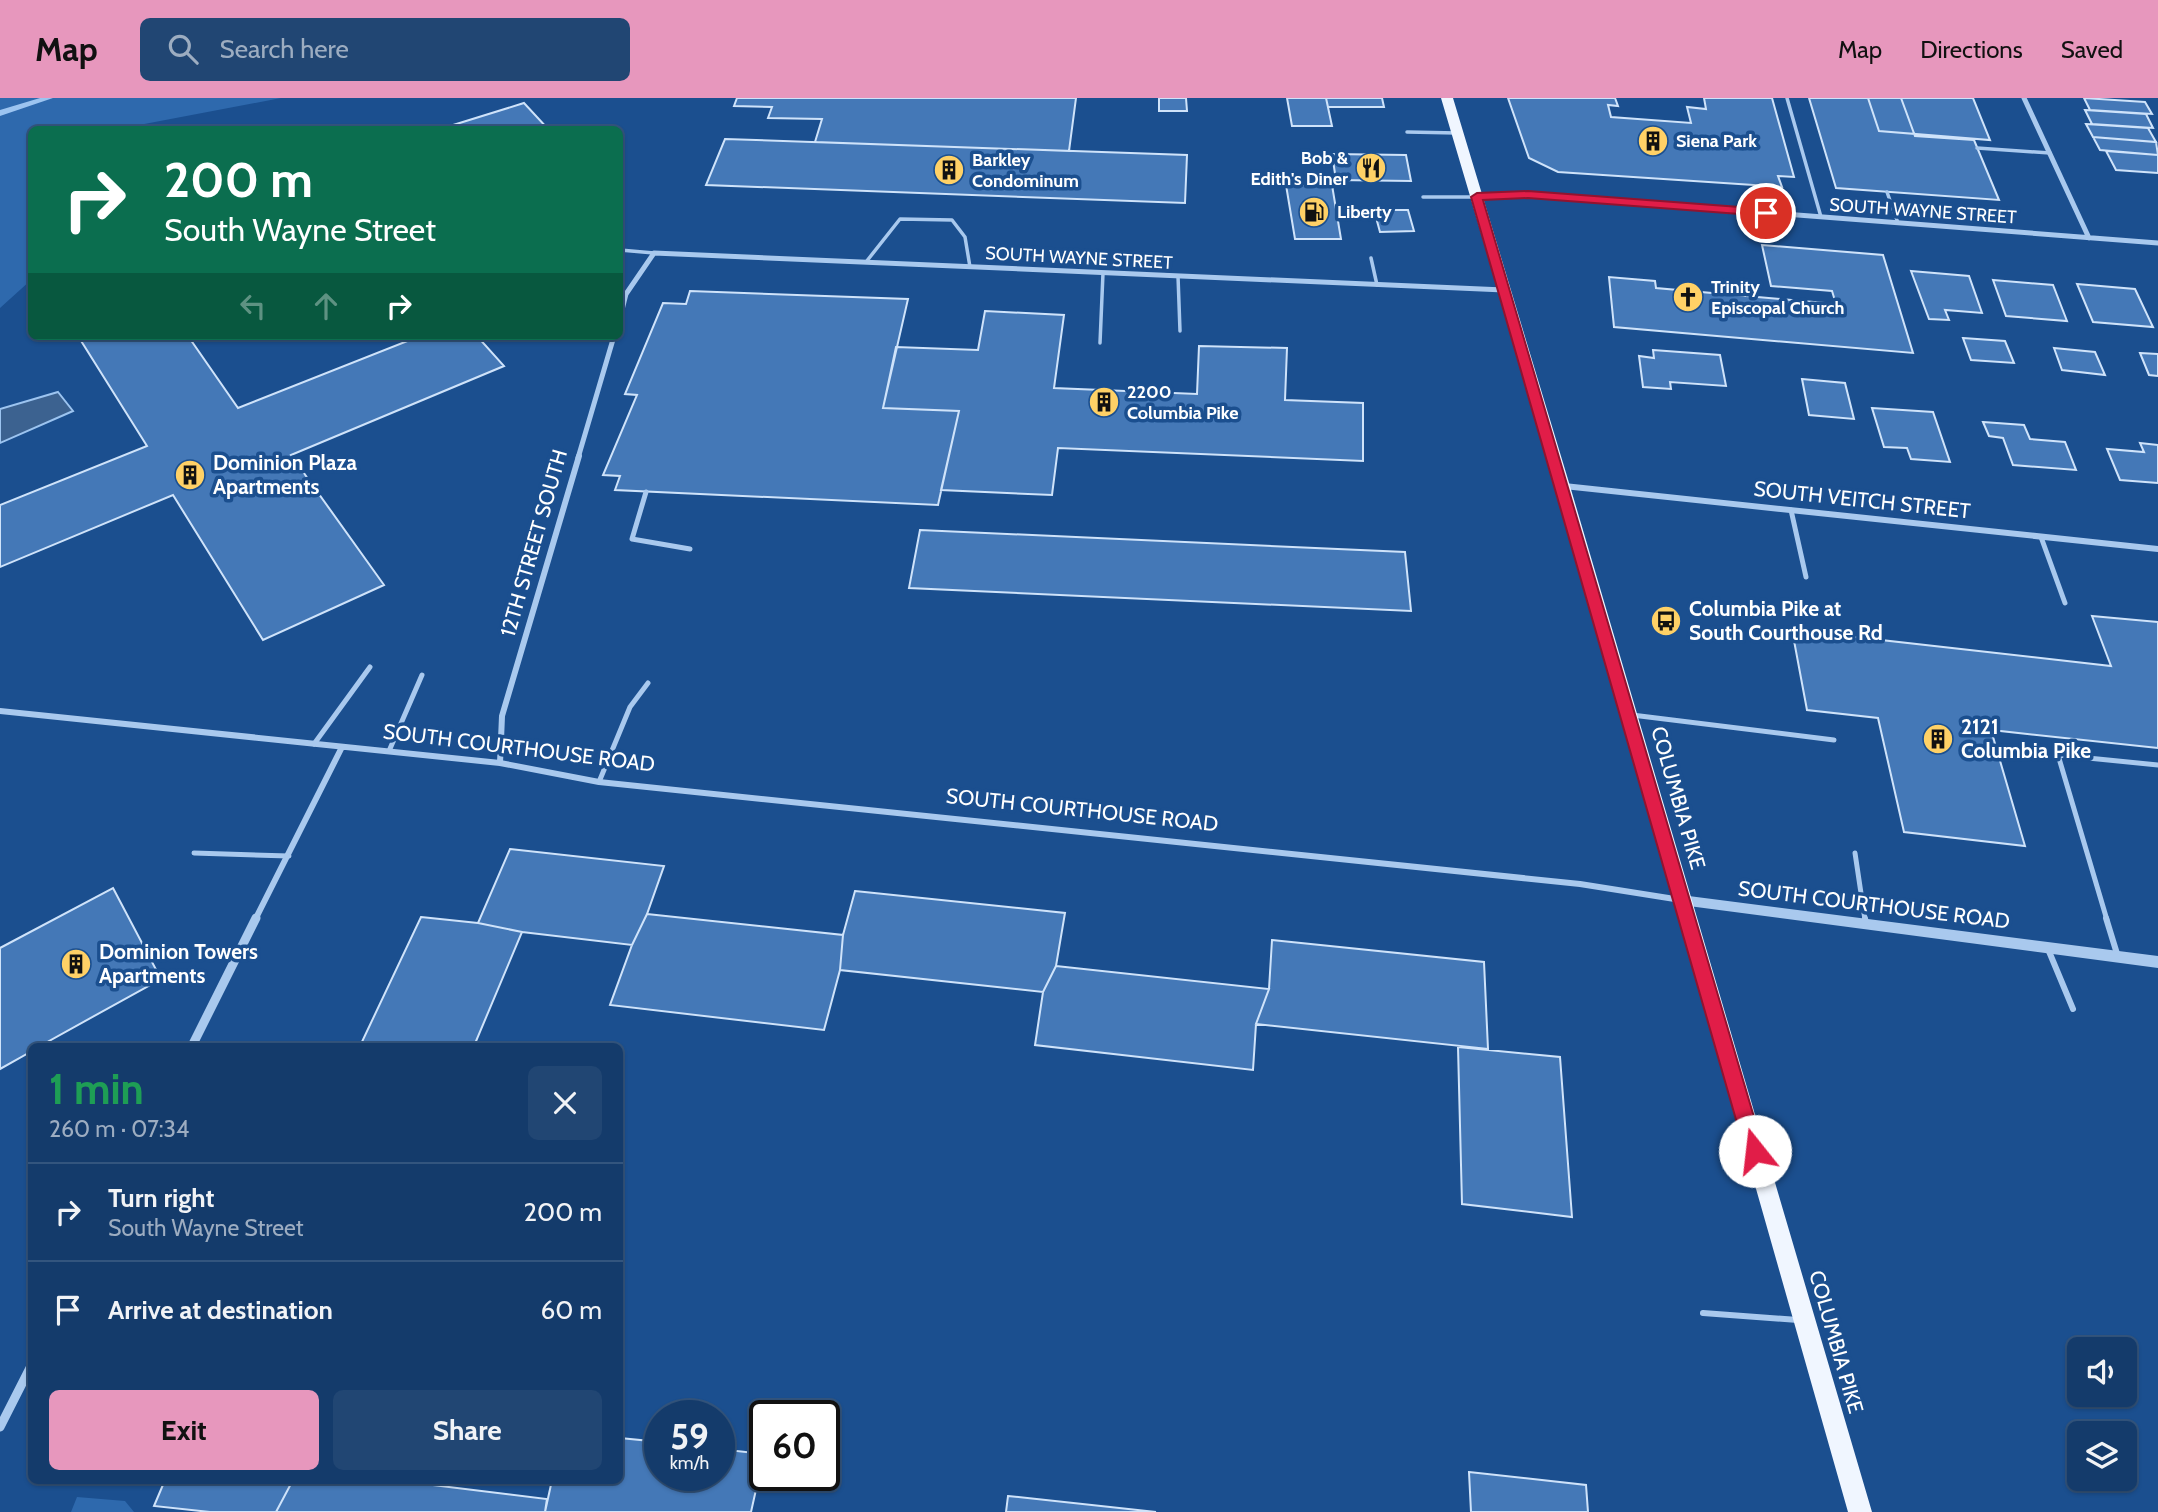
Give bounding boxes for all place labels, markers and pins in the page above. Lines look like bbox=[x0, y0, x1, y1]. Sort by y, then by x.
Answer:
building icon: Siena Park bbox=[1636, 124, 1670, 158]
place label: Siena Park bbox=[1676, 130, 1757, 152]
place label: Bob & Edith's Diner bbox=[1251, 147, 1349, 190]
place label: Barkley Condominum bbox=[972, 149, 1079, 192]
restaurant icon: Bob & Edith's Diner bbox=[1354, 151, 1388, 185]
building icon: Barkley Condominum bbox=[932, 153, 966, 187]
pin bbox=[1736, 183, 1796, 243]
fuel station icon: Liberty bbox=[1297, 195, 1331, 229]
place label: Liberty bbox=[1337, 201, 1392, 223]
place label: Trinity Episcopal Church bbox=[1711, 276, 1844, 319]
church icon: Trinity Episcopal Church bbox=[1671, 280, 1705, 314]
place label: 2200 Columbia Pike bbox=[1127, 381, 1238, 424]
building icon: 2200 Columbia Pike bbox=[1087, 385, 1121, 419]
place label: Dominion Plaza Apartments bbox=[213, 450, 357, 499]
building icon: Dominion Plaza Apartments bbox=[173, 458, 207, 492]
place label: Columbia Pike at South Courthouse Rd bbox=[1689, 596, 1883, 645]
bus stop icon: Columbia Pike at South Courthouse Rd bbox=[1649, 604, 1683, 638]
place label: 2121 Columbia Pike bbox=[1961, 714, 2091, 763]
building icon: 2121 Columbia Pike bbox=[1921, 722, 1955, 756]
place label: Dominion Towers Apartments bbox=[99, 939, 258, 988]
building icon: Dominion Towers Apartments bbox=[59, 947, 93, 981]

